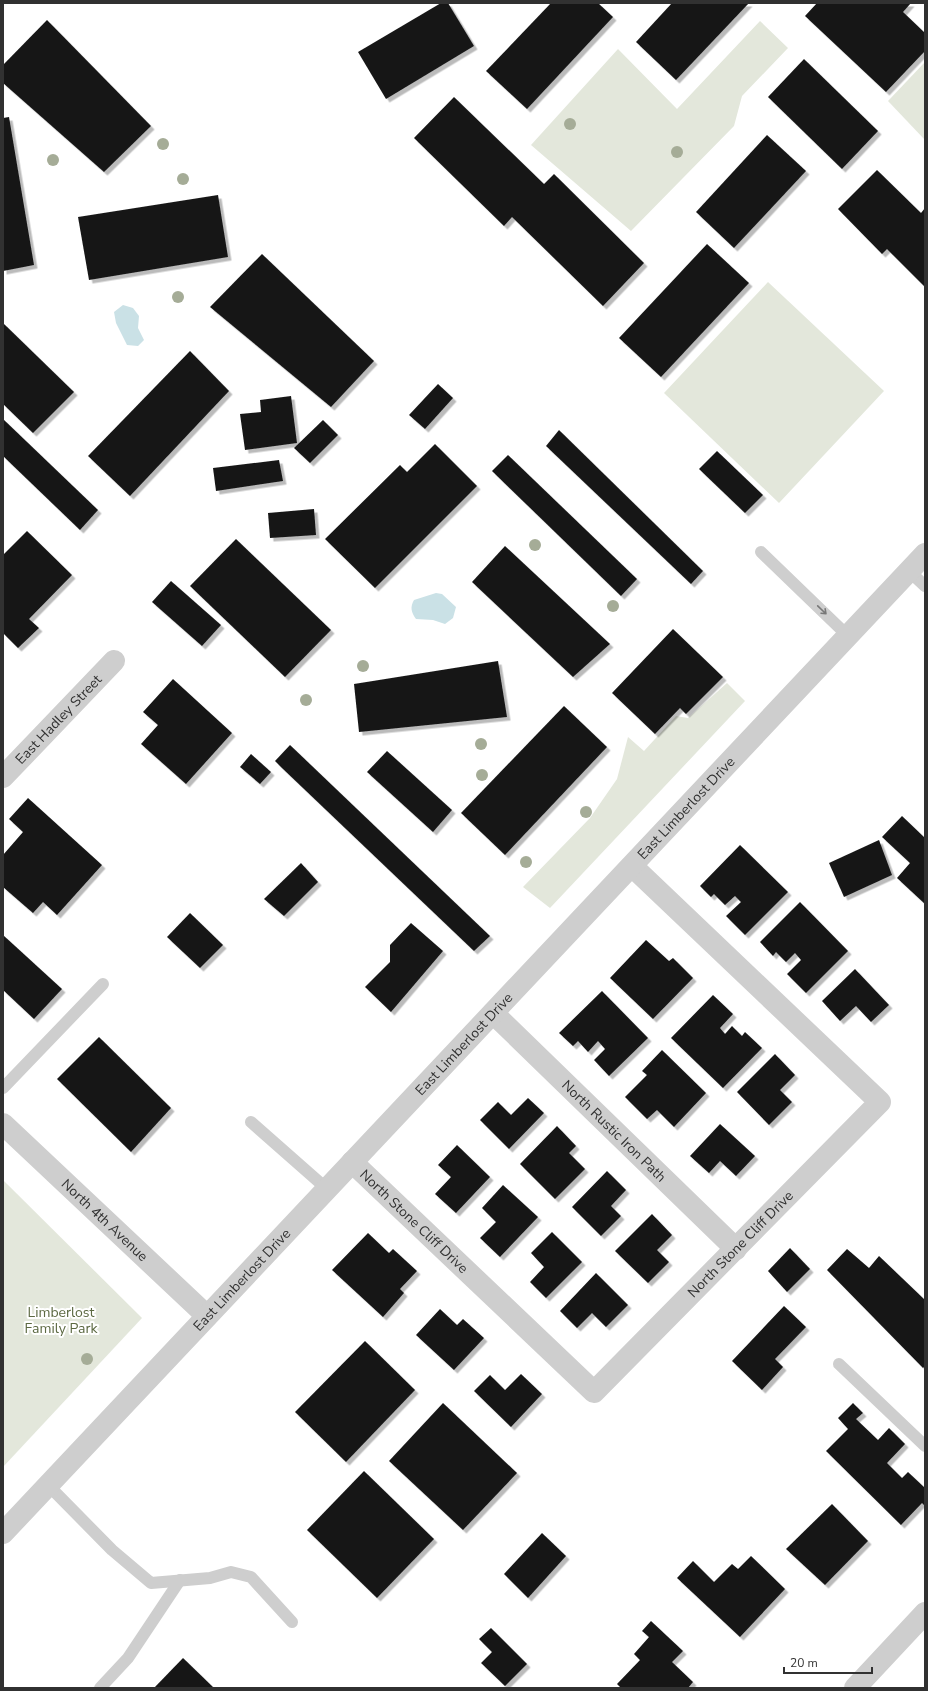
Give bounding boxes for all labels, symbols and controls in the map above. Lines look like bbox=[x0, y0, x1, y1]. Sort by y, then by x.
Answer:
one-way arrow bbox=[817, 605, 827, 615]
street label: East Hadley Street bbox=[11, 670, 106, 768]
street label: East Limberlost Drive bbox=[633, 752, 739, 863]
street label: East Limberlost Drive bbox=[411, 988, 517, 1099]
street label: North Rustic Iron Path bbox=[558, 1076, 671, 1186]
street label: North Stone Cliff Drive bbox=[356, 1165, 473, 1277]
street label: North 4th Avenue bbox=[57, 1174, 152, 1265]
street label: North Stone Cliff Drive bbox=[683, 1186, 797, 1301]
street label: East Limberlost Drive bbox=[189, 1224, 295, 1335]
park label: Limberlost Family Park bbox=[25, 1303, 98, 1338]
scale bar bbox=[784, 1649, 872, 1675]
text: 20 m bbox=[790, 1655, 818, 1671]

